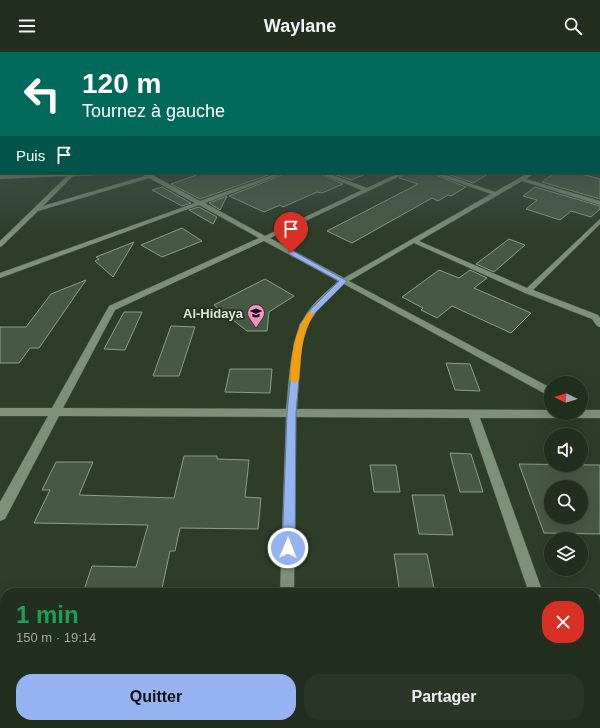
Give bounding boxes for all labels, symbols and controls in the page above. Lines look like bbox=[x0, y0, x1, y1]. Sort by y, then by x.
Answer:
icon: menu bbox=[16, 15, 38, 37]
icon: search bbox=[562, 15, 584, 37]
text: Waylane bbox=[264, 16, 336, 36]
icon: left bbox=[16, 68, 68, 120]
text: 120 m bbox=[82, 68, 161, 99]
text: Tournez à gauche bbox=[82, 101, 225, 121]
icon: arrive bbox=[53, 144, 75, 166]
text: Puis bbox=[16, 147, 45, 164]
pin bbox=[274, 212, 308, 253]
icon: arrive bbox=[280, 218, 302, 240]
school or university icon: Al-Hidaya bbox=[246, 303, 266, 328]
place label: Al-Hidaya bbox=[183, 306, 244, 321]
north arrow bbox=[544, 376, 588, 420]
map controls bbox=[544, 376, 588, 576]
button: sound bbox=[544, 428, 588, 472]
button: search bbox=[544, 480, 588, 524]
position arrow bbox=[267, 527, 309, 569]
button: layers bbox=[544, 532, 588, 576]
text: 1 min bbox=[16, 601, 79, 628]
button: close bbox=[542, 601, 584, 643]
text: 150 m · 19:14 bbox=[16, 630, 96, 645]
button: Quitter bbox=[16, 674, 296, 720]
button: Partager bbox=[304, 674, 584, 720]

